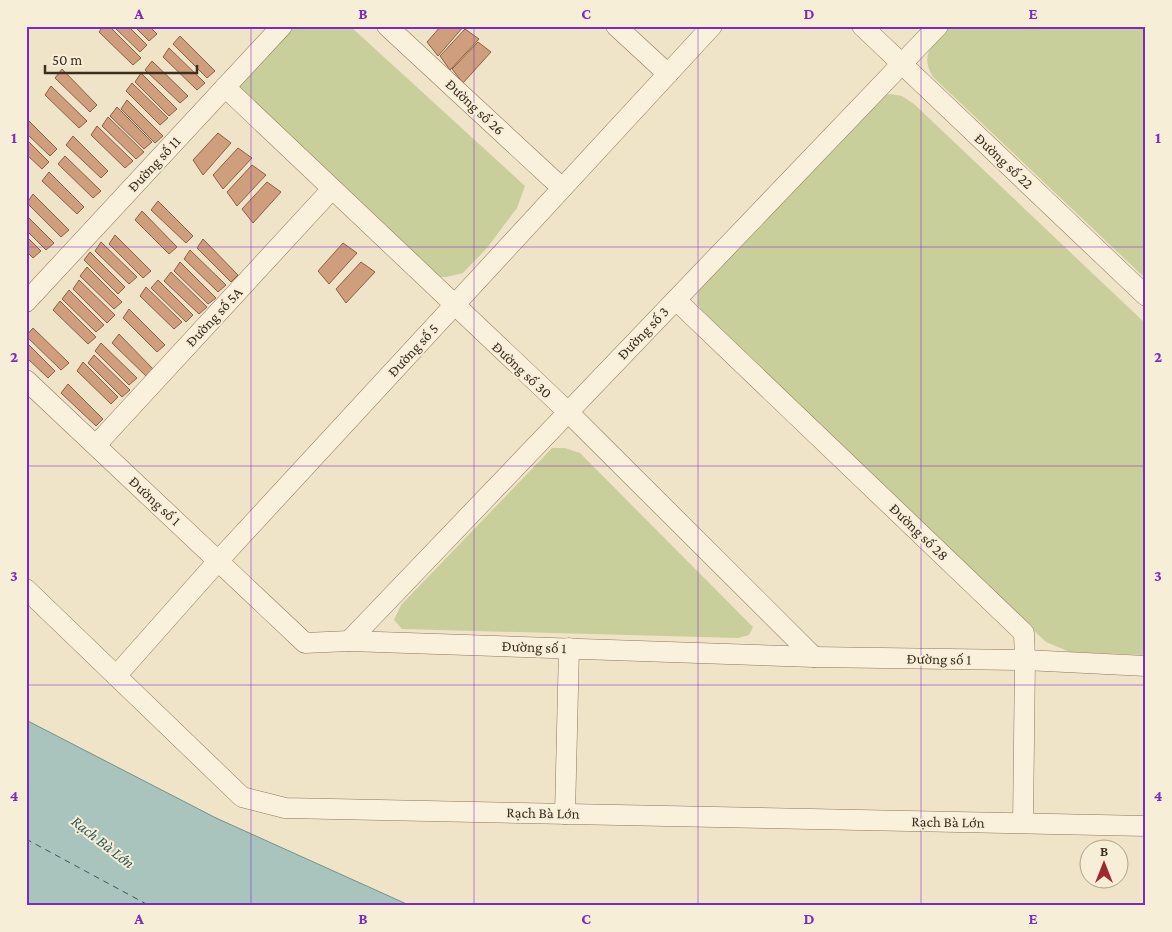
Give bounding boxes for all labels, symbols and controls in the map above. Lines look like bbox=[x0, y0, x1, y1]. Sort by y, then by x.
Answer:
text: A bbox=[133, 5, 144, 22]
text: B bbox=[358, 5, 368, 22]
text: C bbox=[581, 5, 591, 22]
text: D bbox=[803, 5, 815, 22]
text: E bbox=[1028, 5, 1038, 22]
scale bar bbox=[45, 42, 198, 74]
text: 50 m bbox=[52, 52, 82, 68]
street label: Đường số 26 bbox=[442, 75, 508, 139]
text: 1 bbox=[11, 129, 17, 146]
street label: Đường số 22 bbox=[971, 129, 1037, 193]
text: 1 bbox=[1155, 129, 1161, 146]
street label: Đường số 11 bbox=[124, 132, 184, 196]
street label: Đường số 5A bbox=[182, 283, 246, 351]
street label: Đường số 3 bbox=[613, 303, 673, 363]
street label: Đường số 5 bbox=[384, 319, 442, 381]
street label: Đường số 30 bbox=[488, 338, 556, 402]
text: 2 bbox=[10, 348, 18, 365]
text: 2 bbox=[1154, 348, 1162, 365]
street label: Đường số 1 bbox=[125, 472, 185, 530]
street label: Đường số 28 bbox=[886, 500, 952, 564]
text: 3 bbox=[10, 567, 18, 584]
text: 3 bbox=[1154, 567, 1162, 584]
street label: Đường số 1 bbox=[501, 637, 567, 657]
street label: Đường số 1 bbox=[907, 649, 971, 669]
text: 4 bbox=[10, 787, 19, 804]
text: 4 bbox=[1154, 787, 1163, 804]
street label: Rạch Bà Lớn bbox=[506, 804, 580, 823]
water label: Rạch Bà Lớn bbox=[68, 812, 138, 872]
street label: Rạch Bà Lớn bbox=[911, 813, 985, 832]
north arrow bbox=[1080, 840, 1130, 890]
text: B bbox=[1100, 843, 1108, 859]
text: A bbox=[133, 910, 144, 927]
text: B bbox=[358, 910, 368, 927]
text: C bbox=[581, 910, 591, 927]
text: D bbox=[803, 910, 815, 927]
text: E bbox=[1028, 910, 1038, 927]

